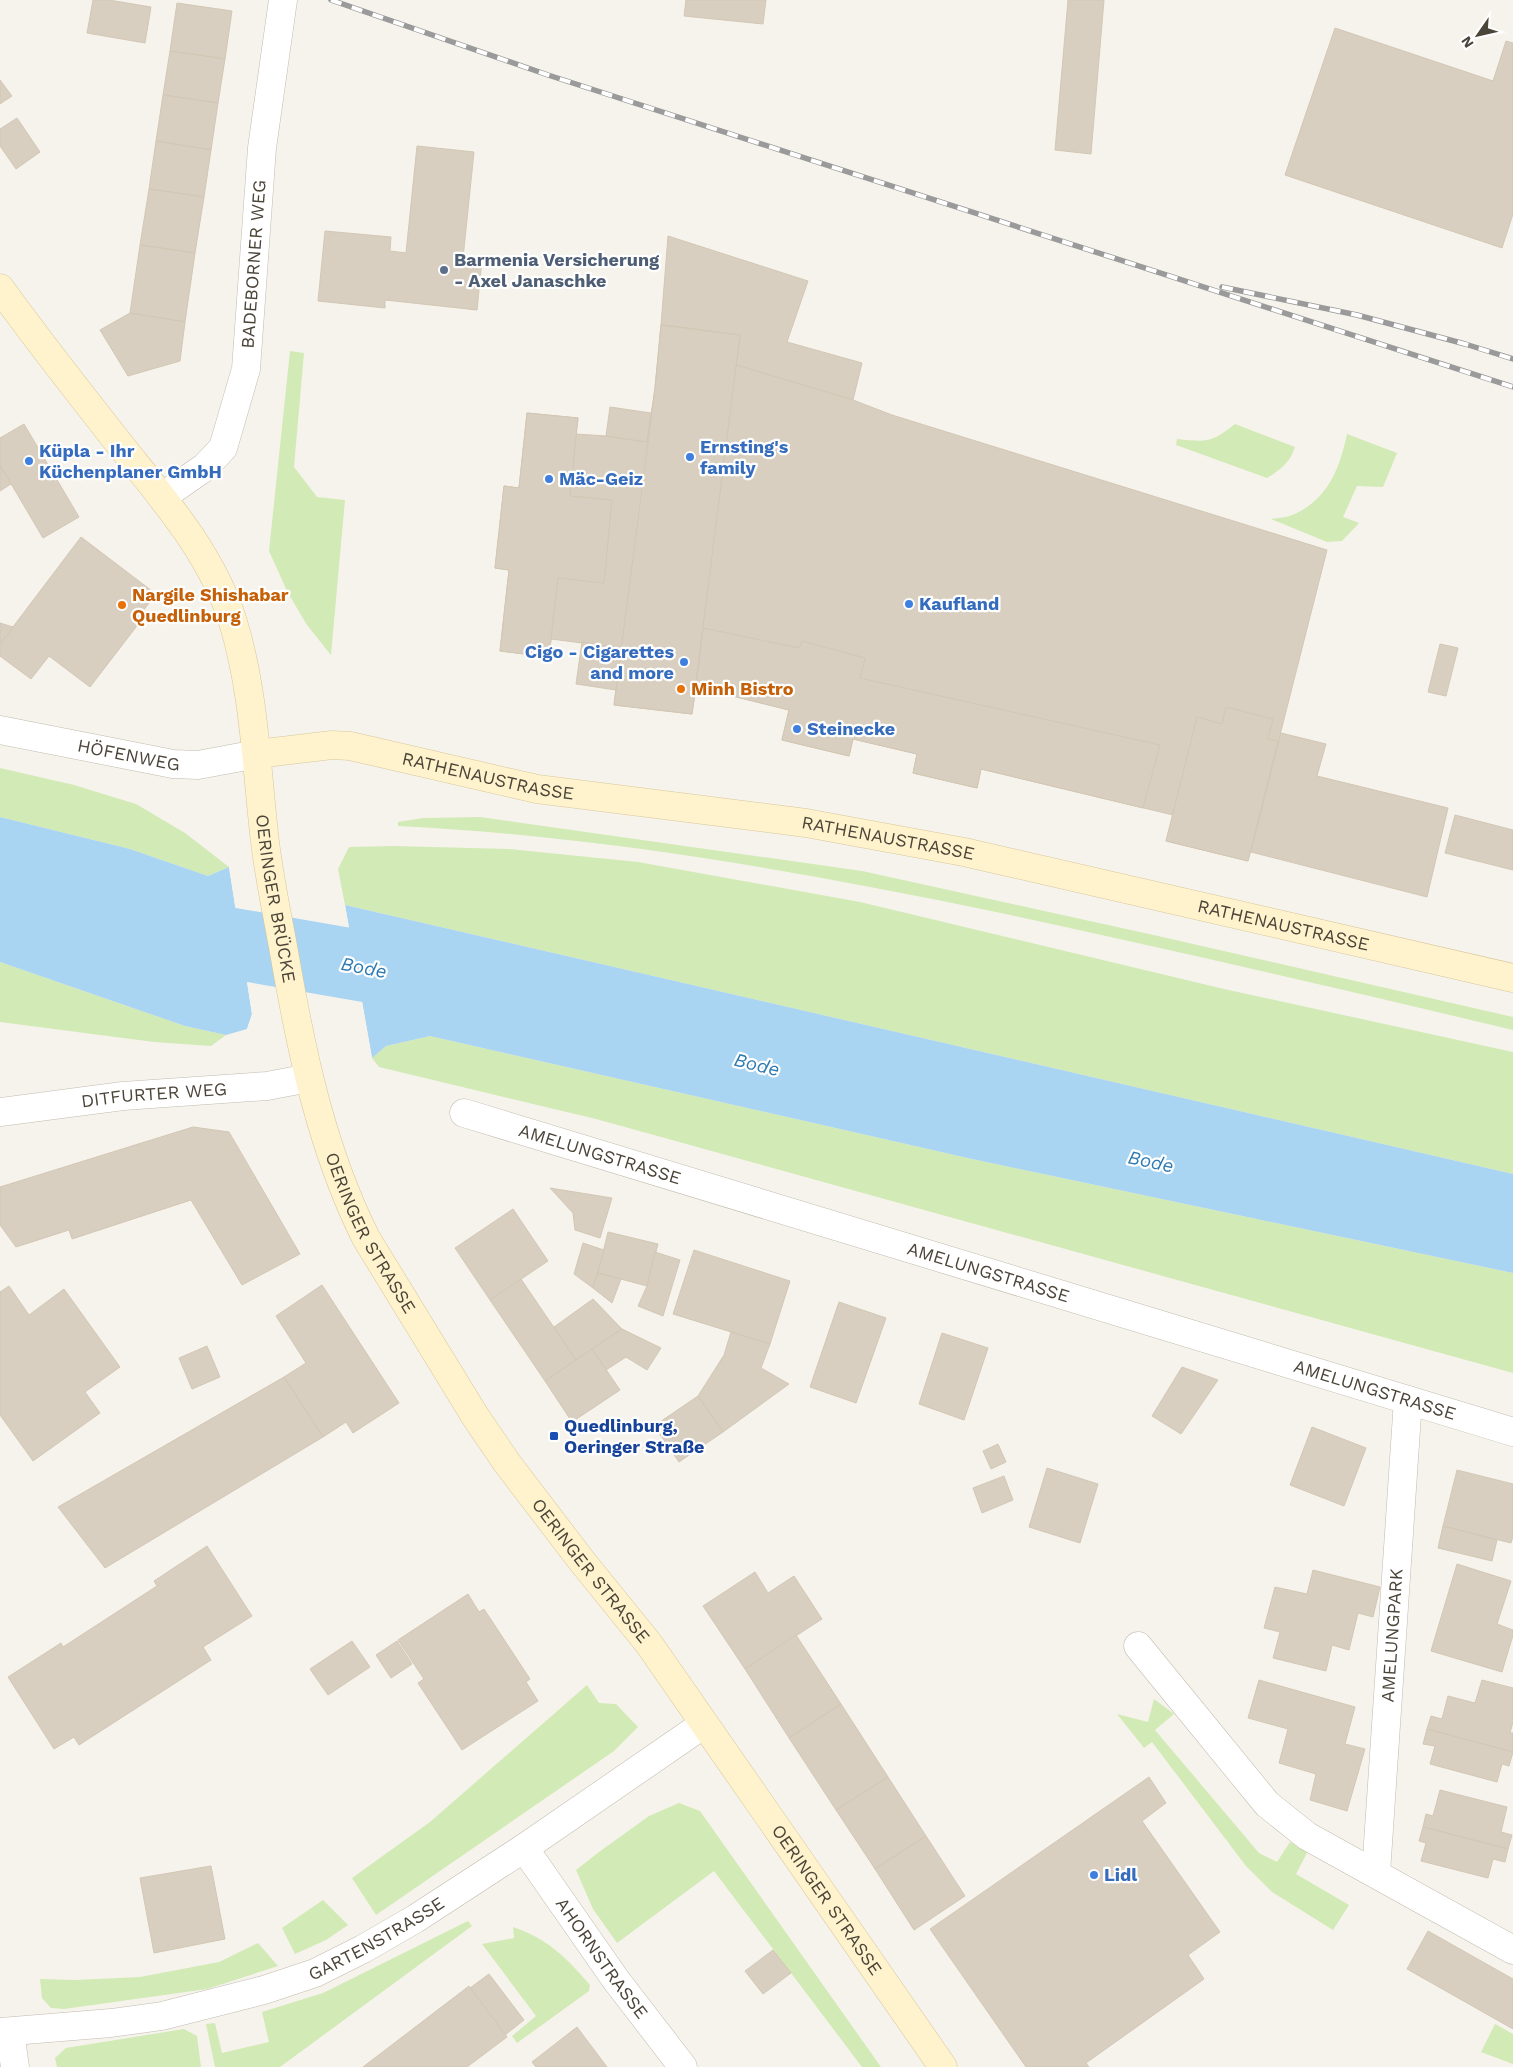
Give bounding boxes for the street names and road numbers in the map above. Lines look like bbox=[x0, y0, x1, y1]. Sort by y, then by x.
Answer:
street label: BADEBORNER WEG bbox=[237, 179, 270, 349]
street label: HÖFENWEG bbox=[76, 734, 180, 774]
street label: RATHENAUSTRASSE bbox=[400, 747, 575, 804]
street label: RATHENAUSTRASSE bbox=[800, 811, 977, 864]
street label: OERINGER BRÜCKE bbox=[252, 813, 300, 984]
street label: RATHENAUSTRASSE bbox=[1196, 895, 1371, 955]
street label: DITFURTER WEG bbox=[80, 1078, 228, 1111]
street label: AMELUNGSTRASSE bbox=[516, 1119, 684, 1188]
street label: OERINGER STRASSE bbox=[321, 1149, 420, 1317]
street label: AMELUNGSTRASSE bbox=[905, 1237, 1072, 1307]
street label: AMELUNGSTRASSE bbox=[1291, 1355, 1459, 1424]
street label: OERINGER STRASSE bbox=[528, 1494, 655, 1647]
street label: AMELUNGPARK bbox=[1377, 1568, 1407, 1703]
street label: OERINGER STRASSE bbox=[768, 1820, 887, 1979]
street label: GARTENSTRASSE bbox=[305, 1892, 448, 1985]
street label: AHORNSTRASSE bbox=[552, 1893, 653, 2023]

